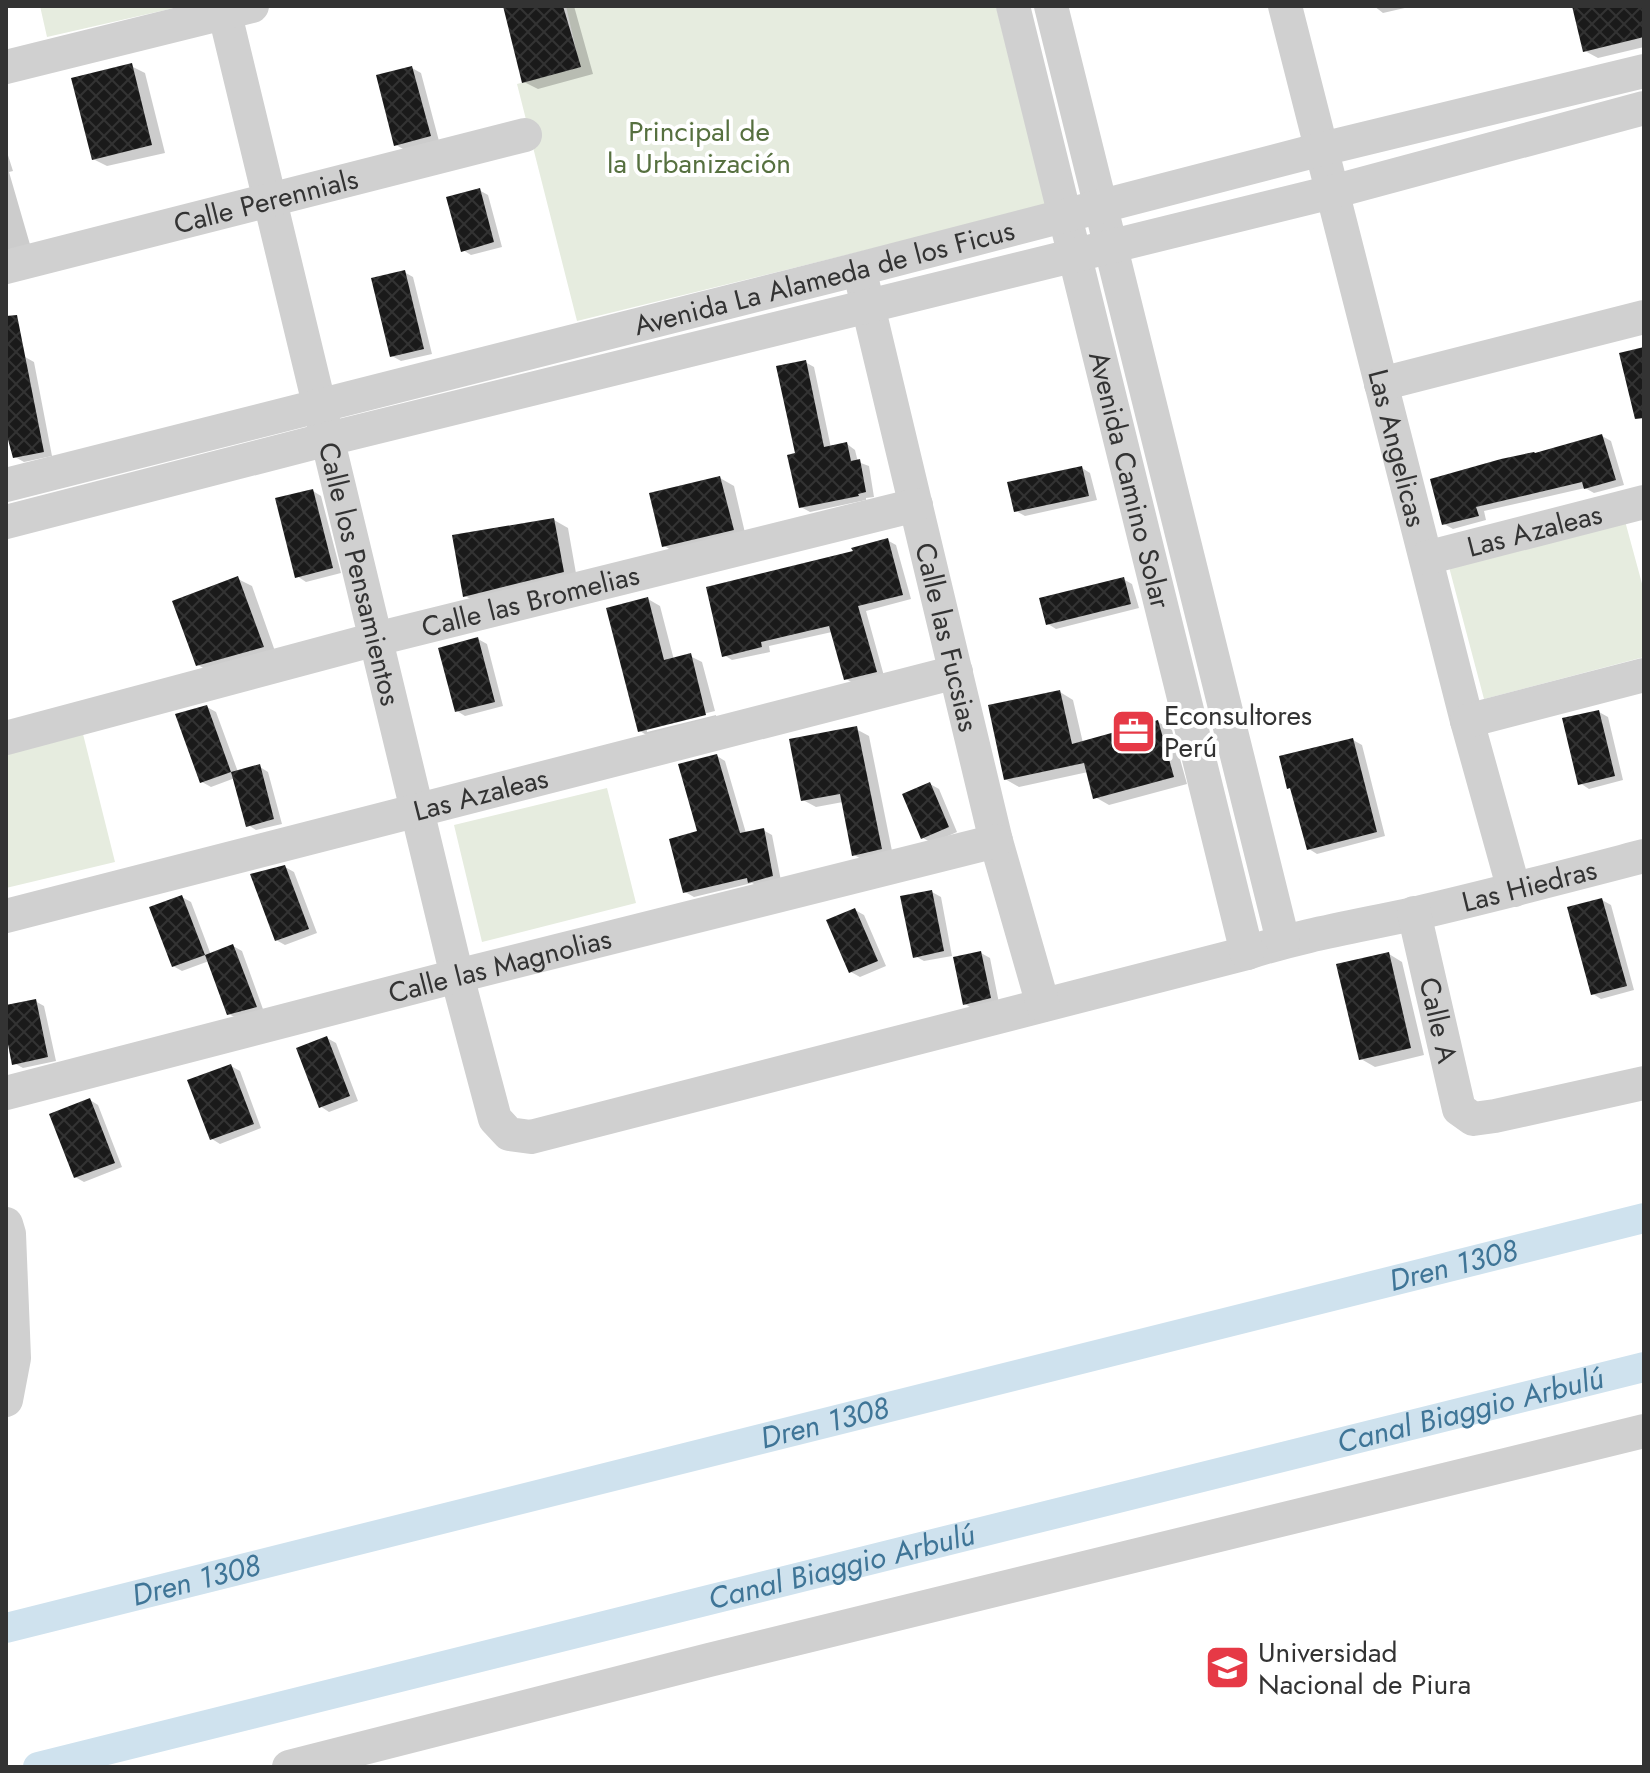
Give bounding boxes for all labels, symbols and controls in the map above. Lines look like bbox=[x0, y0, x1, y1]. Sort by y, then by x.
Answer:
park label: Principal de la Urbanización bbox=[607, 111, 791, 184]
street label: Calle Perennials bbox=[169, 158, 362, 245]
street label: Avenida La Alameda de los Ficus bbox=[630, 210, 1019, 346]
street label: Avenida Camino Solar bbox=[1078, 347, 1181, 613]
street label: Las Angelicas bbox=[1357, 365, 1437, 531]
street label: Calle los Pensamientos bbox=[308, 438, 411, 710]
street label: Las Azaleas bbox=[1463, 494, 1606, 568]
street label: Calle las Fucsias bbox=[904, 539, 989, 736]
street label: Calle las Bromelias bbox=[417, 554, 644, 648]
place label: Econsultores Perú bbox=[1164, 695, 1312, 768]
office icon: Econsultores Perú bbox=[1109, 707, 1157, 755]
street label: Las Azaleas bbox=[409, 758, 552, 832]
street label: Las Hiedras bbox=[1458, 849, 1601, 923]
street label: Calle las Magnolias bbox=[384, 918, 616, 1014]
street label: Calle A bbox=[1408, 973, 1468, 1068]
water label: Dren 1308 bbox=[1384, 1228, 1522, 1302]
water label: Canal Biaggio Arbulú bbox=[1332, 1356, 1608, 1464]
water label: Dren 1308 bbox=[756, 1386, 894, 1459]
water label: Canal Biaggio Arbulú bbox=[704, 1513, 979, 1620]
water label: Dren 1308 bbox=[127, 1543, 265, 1617]
place label: Universidad Nacional de Piura bbox=[1258, 1632, 1471, 1705]
school or university icon: Universidad Nacional de Piura bbox=[1203, 1644, 1251, 1692]

